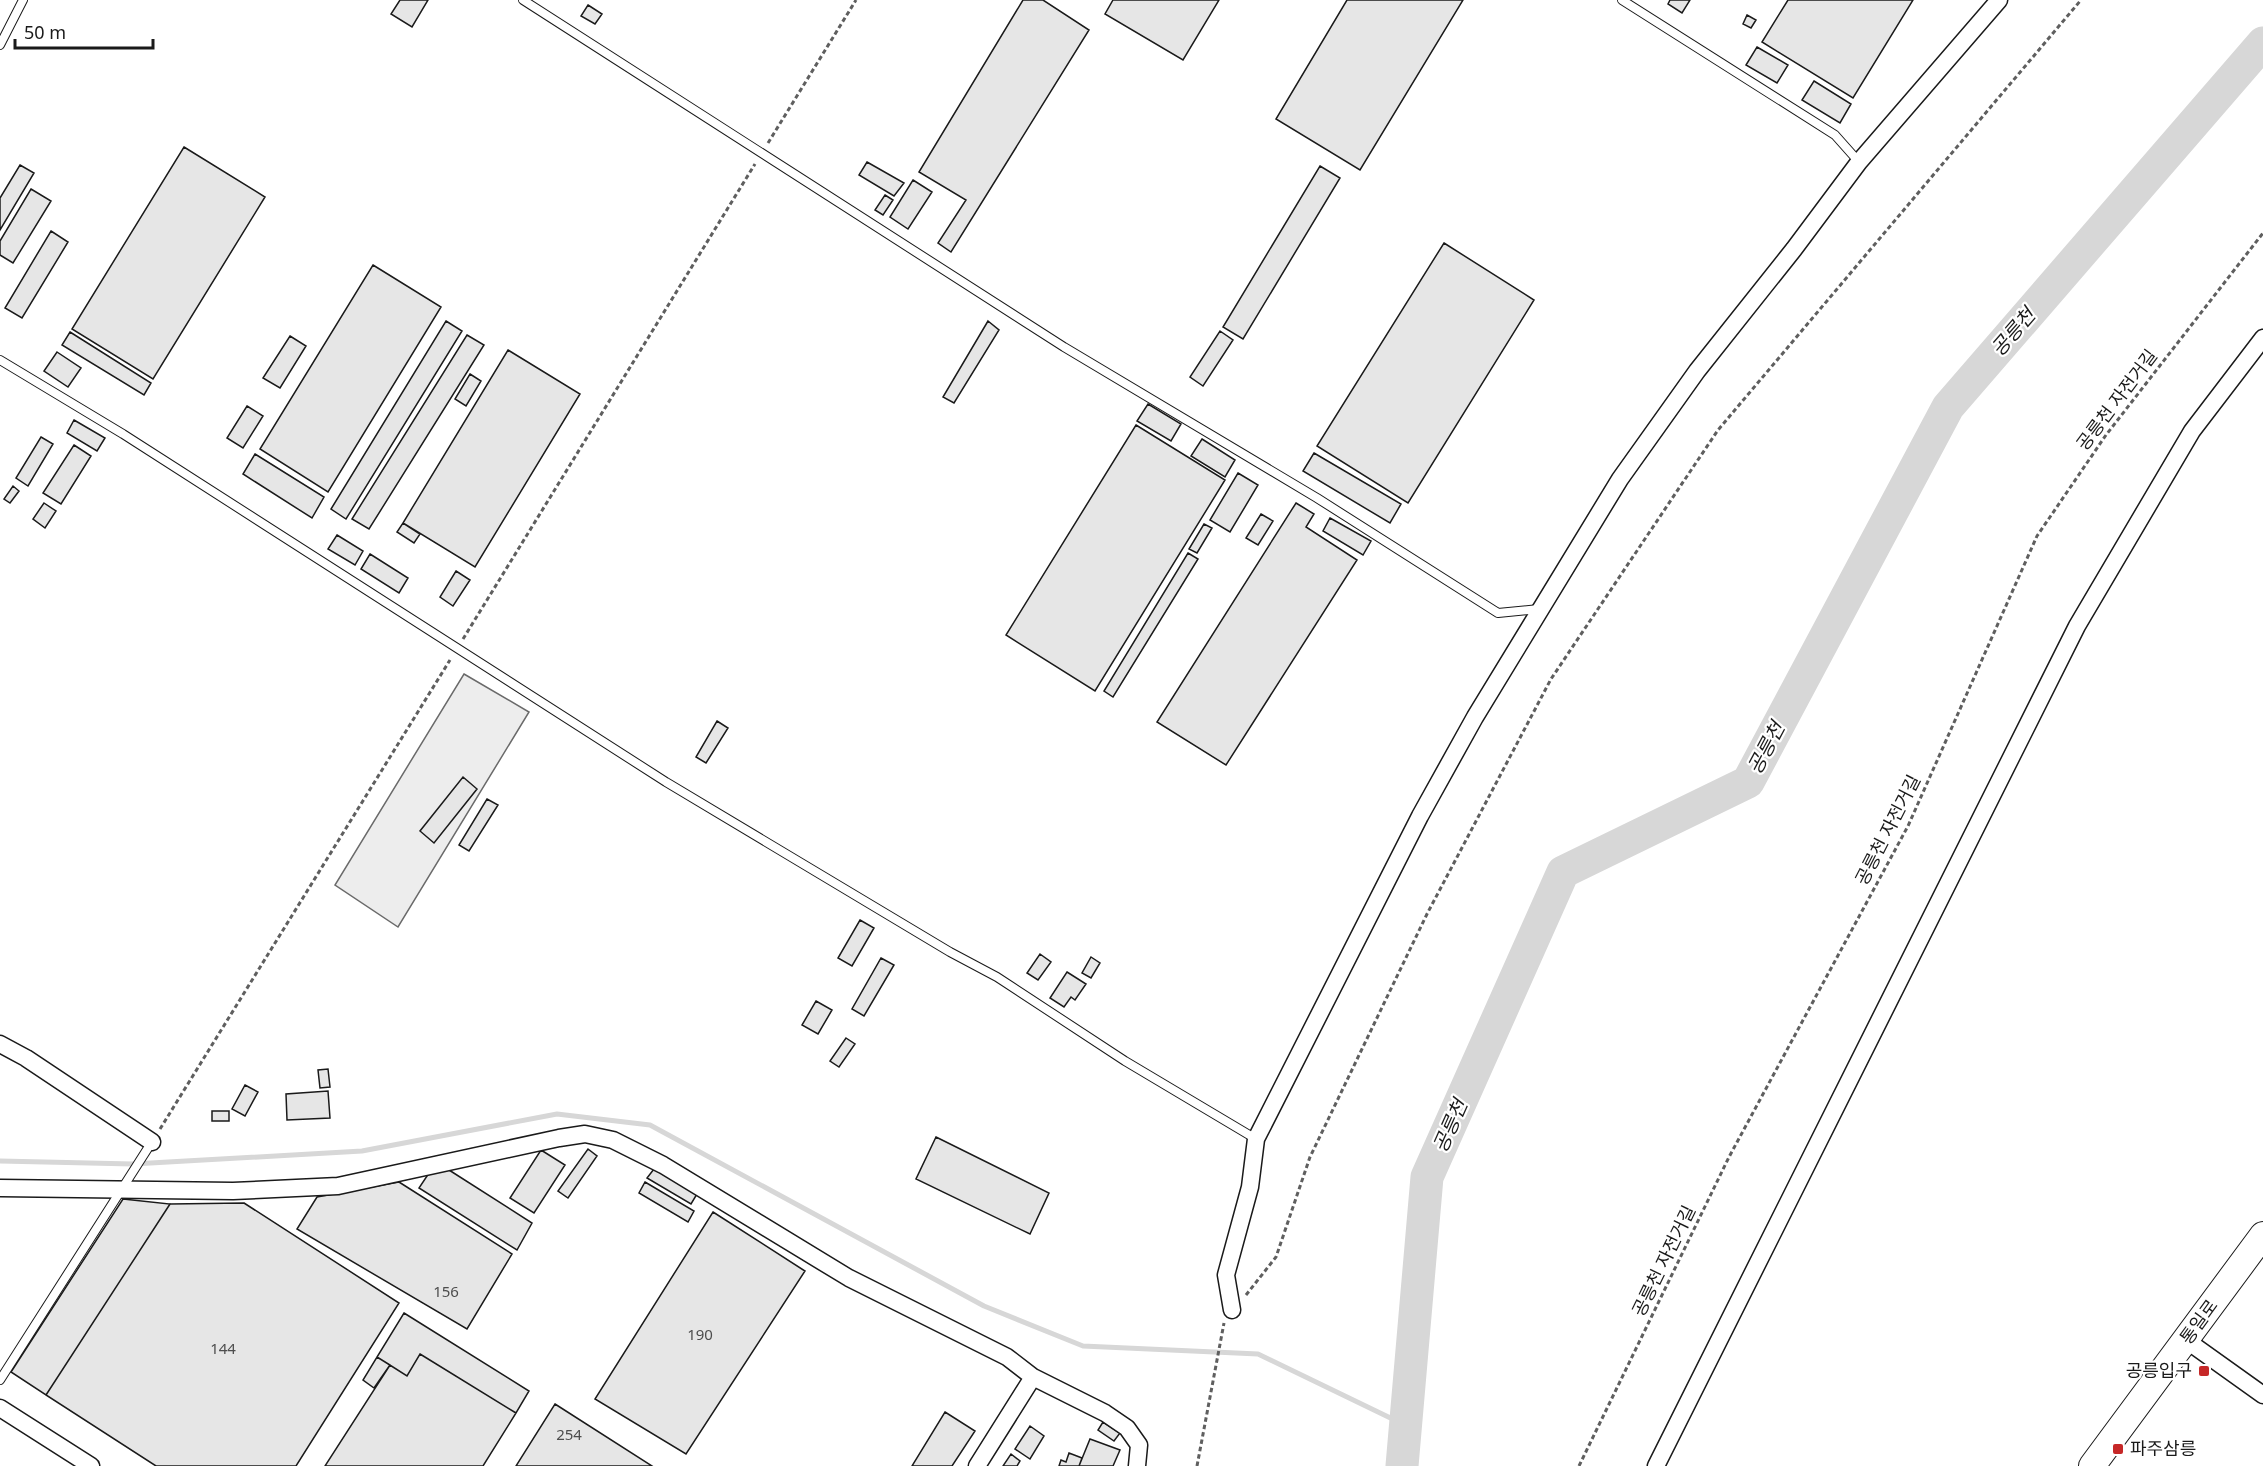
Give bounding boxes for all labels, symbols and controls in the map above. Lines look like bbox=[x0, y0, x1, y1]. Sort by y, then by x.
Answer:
scale bar bbox=[15, 12, 153, 50]
text: 50 m bbox=[24, 20, 66, 44]
water label: 공릉천 bbox=[1984, 300, 2043, 361]
street label: 공릉천 자전거길 bbox=[2070, 344, 2162, 455]
water label: 공릉천 bbox=[1741, 715, 1792, 778]
street label: 공릉천 자전거길 bbox=[1849, 770, 1925, 889]
water label: 공릉천 bbox=[1426, 1093, 1474, 1157]
street label: 공릉천 자전거길 bbox=[1626, 1201, 1700, 1320]
house number: 156 bbox=[433, 1281, 459, 1301]
street label: 통일로 bbox=[2174, 1294, 2223, 1349]
house number: 190 bbox=[687, 1324, 713, 1344]
house number: 144 bbox=[210, 1338, 236, 1358]
place label: 공릉입구 bbox=[2126, 1358, 2192, 1382]
marker: 공릉입구 bbox=[2197, 1364, 2211, 1378]
house number: 254 bbox=[556, 1424, 582, 1444]
place label: 파주삼릉 bbox=[2130, 1436, 2196, 1460]
marker: 파주삼릉 bbox=[2111, 1442, 2125, 1456]

